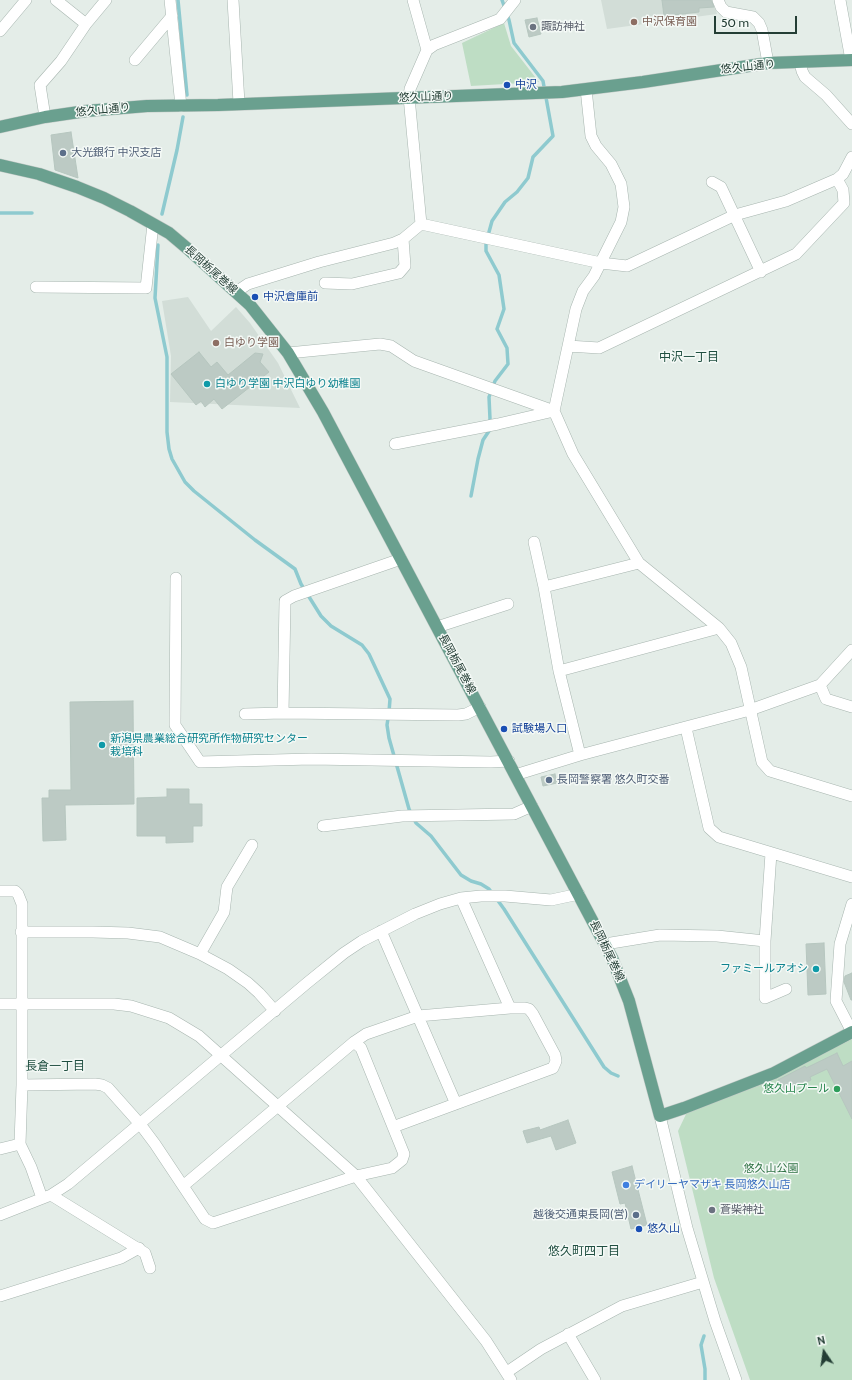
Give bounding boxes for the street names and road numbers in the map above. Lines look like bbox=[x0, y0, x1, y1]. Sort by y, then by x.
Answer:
street label: 悠久山通り bbox=[720, 58, 776, 76]
street label: 悠久山通り bbox=[398, 89, 454, 105]
street label: 悠久山通り bbox=[75, 101, 131, 119]
street label: 長岡栃尾巻線 bbox=[182, 243, 240, 297]
street label: 長岡栃尾巻線 bbox=[436, 632, 478, 696]
street label: 長岡栃尾巻線 bbox=[587, 918, 627, 984]

